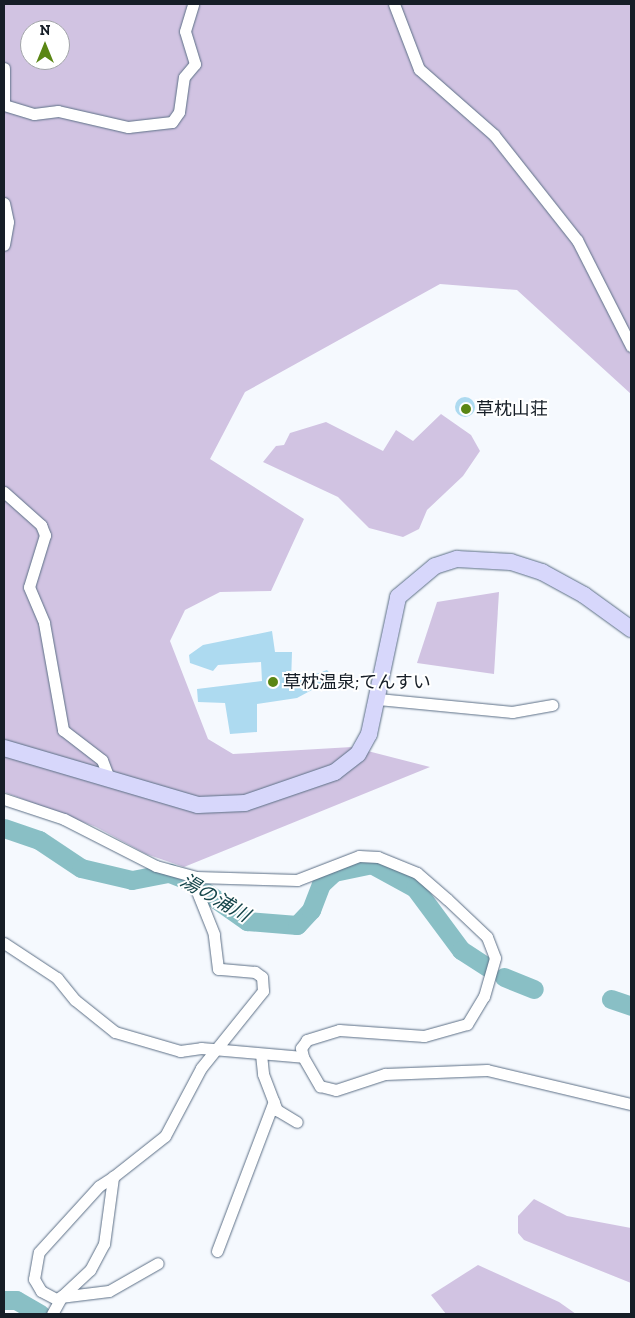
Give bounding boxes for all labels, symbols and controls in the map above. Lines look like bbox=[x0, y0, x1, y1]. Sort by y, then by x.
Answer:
north arrow bbox=[20, 20, 70, 70]
text: N bbox=[40, 22, 50, 39]
place label: 草枕山荘 bbox=[476, 398, 548, 420]
marker: 草枕山荘 bbox=[460, 403, 472, 415]
place label: 草枕温泉;てんすい bbox=[283, 671, 431, 693]
marker: 草枕温泉;てんすい bbox=[267, 676, 279, 688]
water label: 湯の浦川 bbox=[176, 869, 254, 927]

